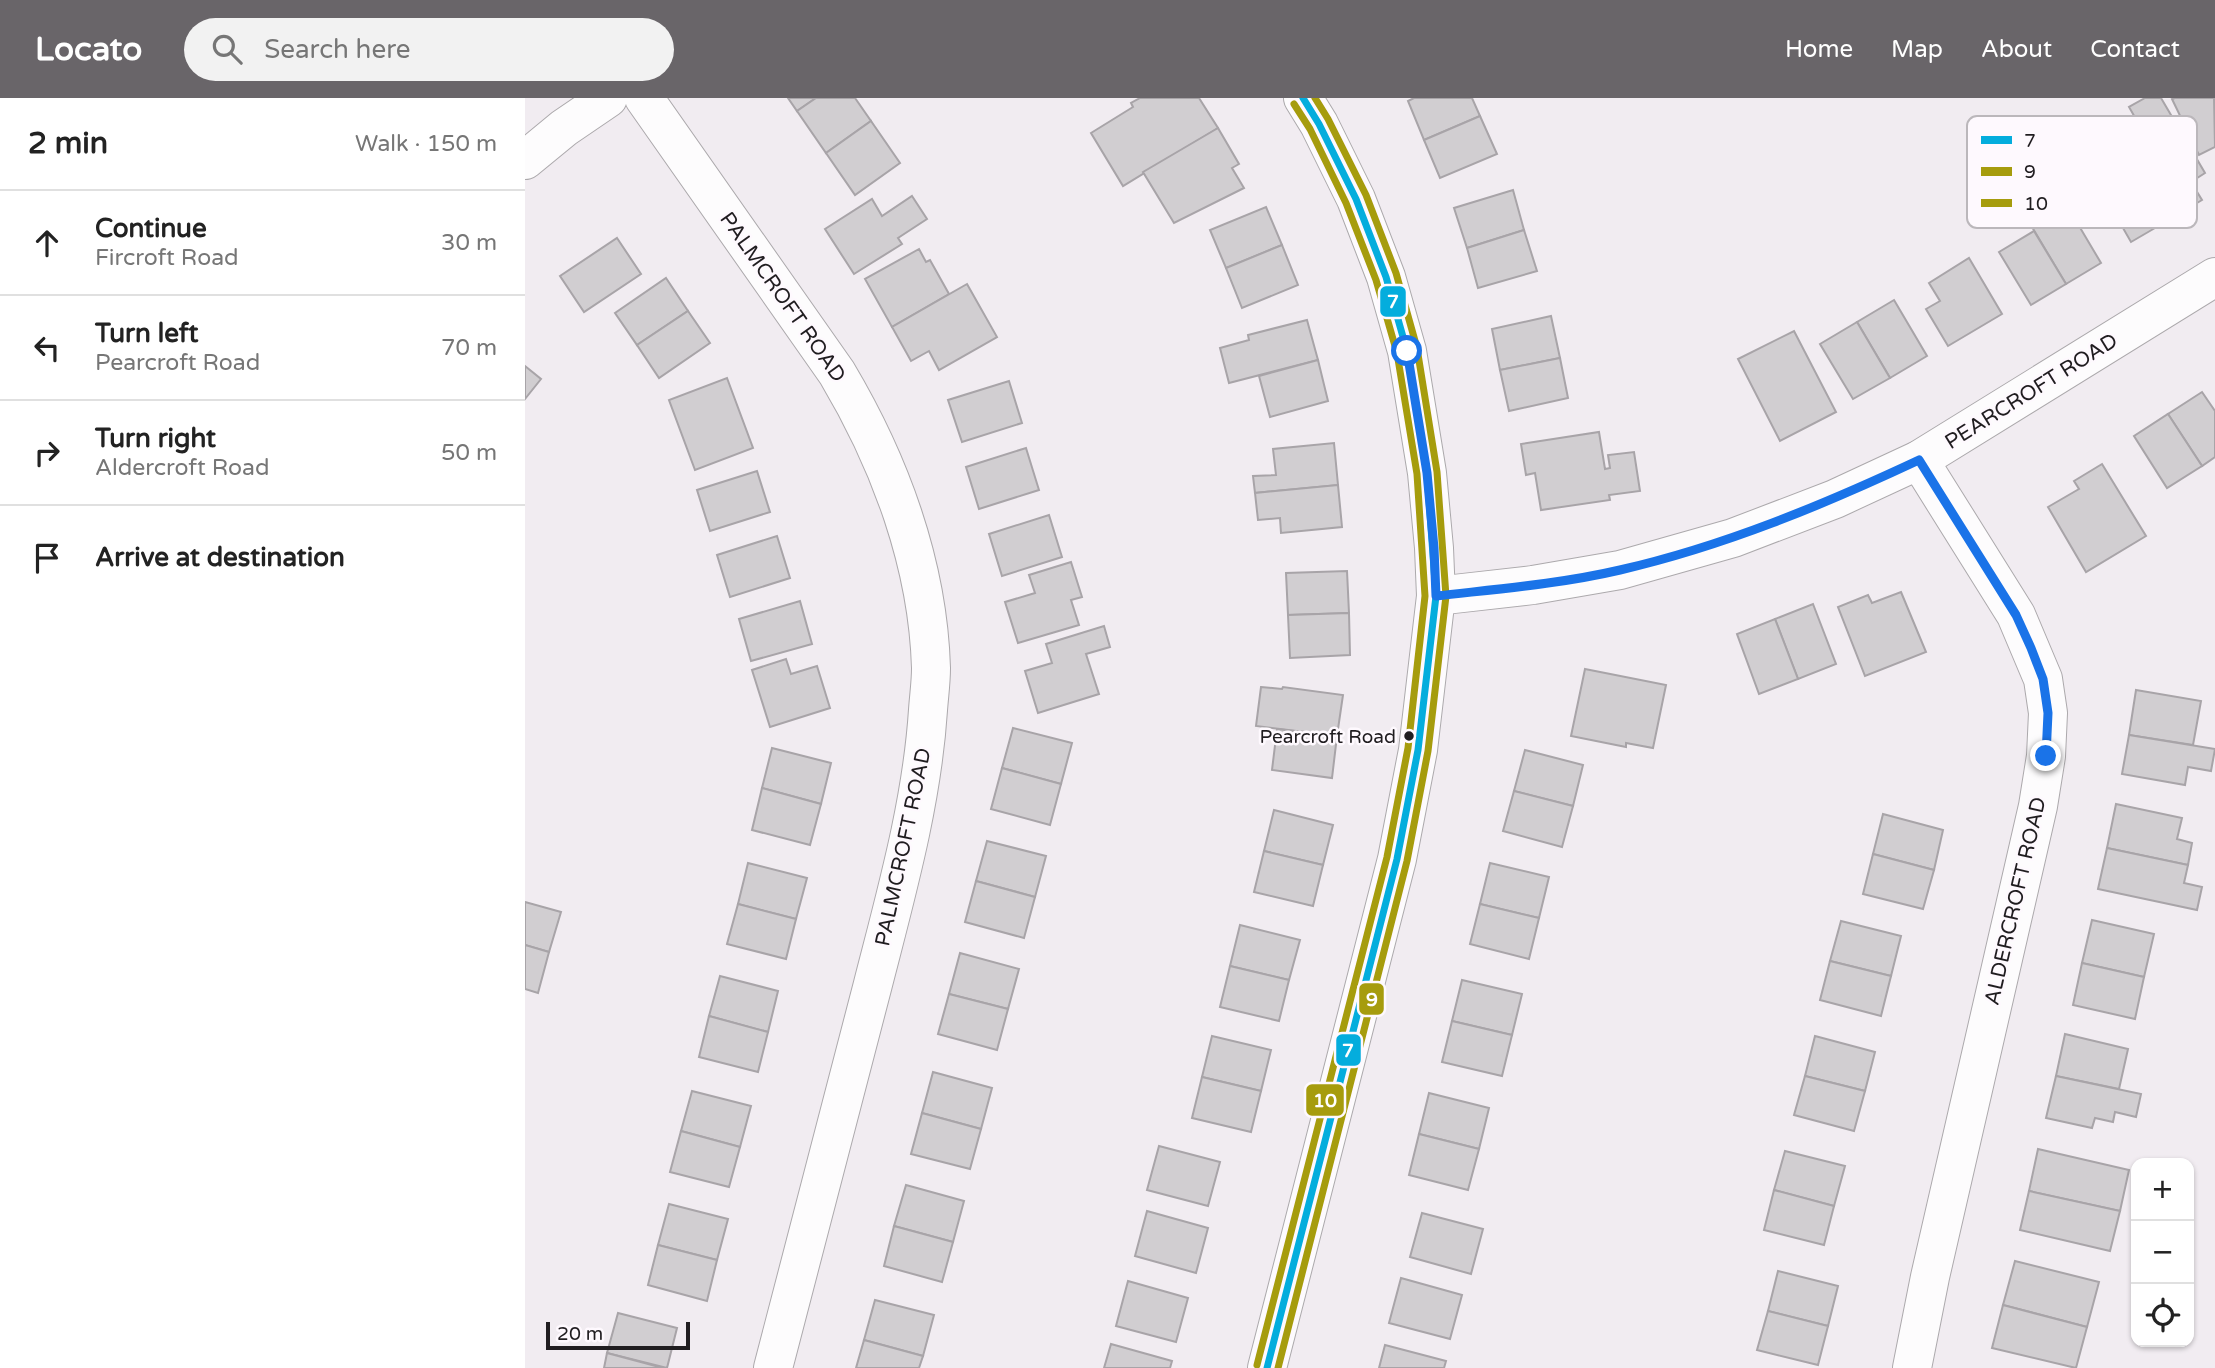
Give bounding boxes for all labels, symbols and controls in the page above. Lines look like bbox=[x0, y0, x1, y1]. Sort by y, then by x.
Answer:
search box bbox=[184, 18, 674, 81]
text: Locato bbox=[35, 30, 142, 69]
icon: search bbox=[208, 30, 246, 68]
text: Search here bbox=[264, 34, 410, 65]
text: Home bbox=[1785, 35, 1853, 64]
text: Map bbox=[1891, 35, 1943, 64]
text: About bbox=[1981, 35, 2052, 64]
text: Contact bbox=[2090, 35, 2180, 64]
legend bbox=[1967, 116, 2197, 228]
text: 2 min bbox=[28, 125, 108, 162]
text: Walk · 150 m bbox=[355, 130, 497, 158]
text: 7 bbox=[2024, 130, 2036, 152]
text: 9 bbox=[2024, 161, 2036, 183]
text: 10 bbox=[2024, 193, 2048, 215]
street label: PALMCROFT ROAD bbox=[714, 207, 851, 387]
text: Continue bbox=[95, 213, 207, 244]
icon: ahead bbox=[28, 224, 66, 262]
text: 30 m bbox=[441, 229, 497, 257]
text: Fircroft Road bbox=[95, 244, 239, 272]
line badge: 7 bbox=[1379, 285, 1407, 318]
text: 7 bbox=[1387, 291, 1399, 313]
text: Turn left bbox=[95, 318, 198, 349]
street label: PEARCROFT ROAD bbox=[1940, 328, 2122, 455]
icon: left bbox=[28, 329, 66, 367]
text: 70 m bbox=[441, 334, 497, 362]
route start bbox=[1391, 335, 1422, 366]
text: Pearcroft Road bbox=[95, 349, 260, 377]
text: Turn right bbox=[95, 423, 216, 454]
icon: right bbox=[28, 434, 66, 472]
text: 50 m bbox=[441, 439, 497, 467]
text: Aldercroft Road bbox=[95, 454, 269, 482]
icon: arrive bbox=[28, 539, 66, 577]
text: Arrive at destination bbox=[95, 542, 345, 573]
place label: Pearcroft Road bbox=[1259, 726, 1396, 748]
marker: Pearcroft Road bbox=[1402, 729, 1416, 743]
route end bbox=[2030, 740, 2061, 771]
street label: PALMCROFT ROAD bbox=[870, 746, 937, 948]
street label: ALDERCROFT ROAD bbox=[1979, 795, 2052, 1008]
line badge: 9 bbox=[1358, 982, 1385, 1016]
text: 9 bbox=[1366, 989, 1378, 1011]
line badge: 7 bbox=[1335, 1033, 1362, 1067]
text: 7 bbox=[1342, 1040, 1354, 1062]
line badge: 10 bbox=[1305, 1083, 1345, 1117]
text: 10 bbox=[1313, 1090, 1337, 1112]
map controls bbox=[2131, 1158, 2194, 1347]
button: + bbox=[2131, 1158, 2194, 1221]
button: − bbox=[2131, 1221, 2194, 1284]
button: locate bbox=[2131, 1284, 2194, 1347]
scale bar bbox=[546, 1319, 689, 1351]
text: 20 m bbox=[557, 1323, 603, 1345]

